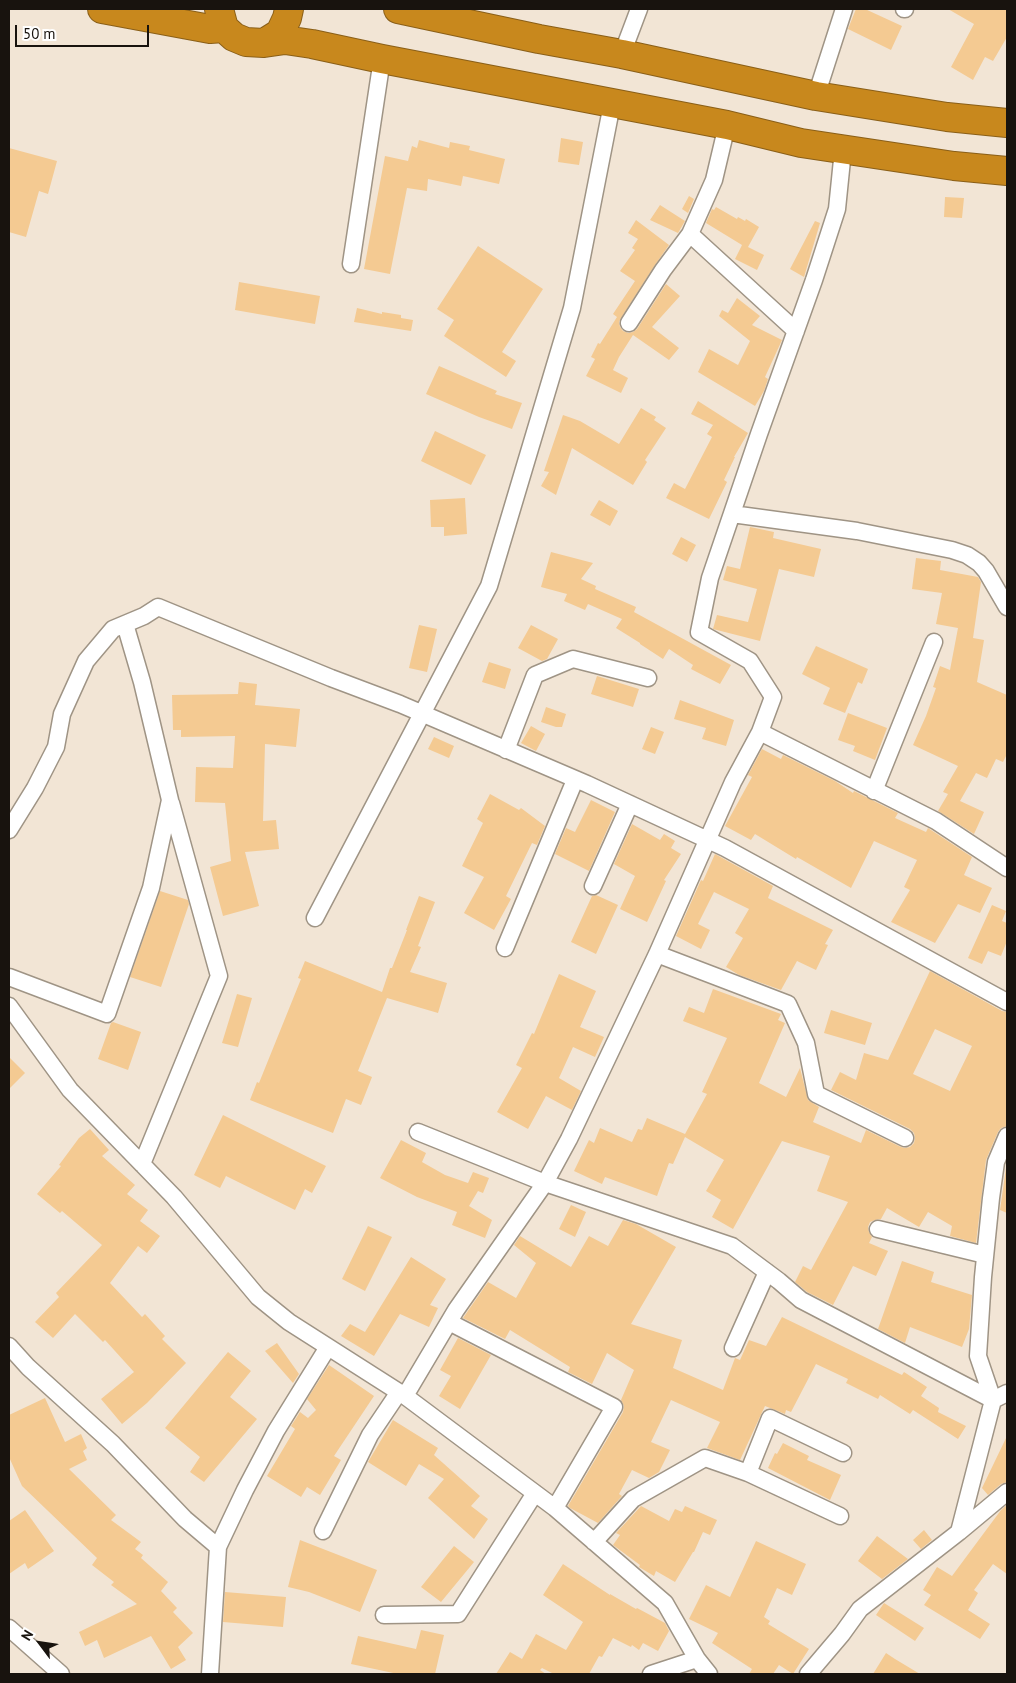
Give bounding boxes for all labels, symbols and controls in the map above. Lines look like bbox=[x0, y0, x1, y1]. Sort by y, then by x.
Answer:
scale bar bbox=[18, 15, 151, 47]
text: 50 m bbox=[23, 24, 56, 43]
north arrow bbox=[15, 1618, 65, 1668]
text: N bbox=[17, 1627, 37, 1644]

